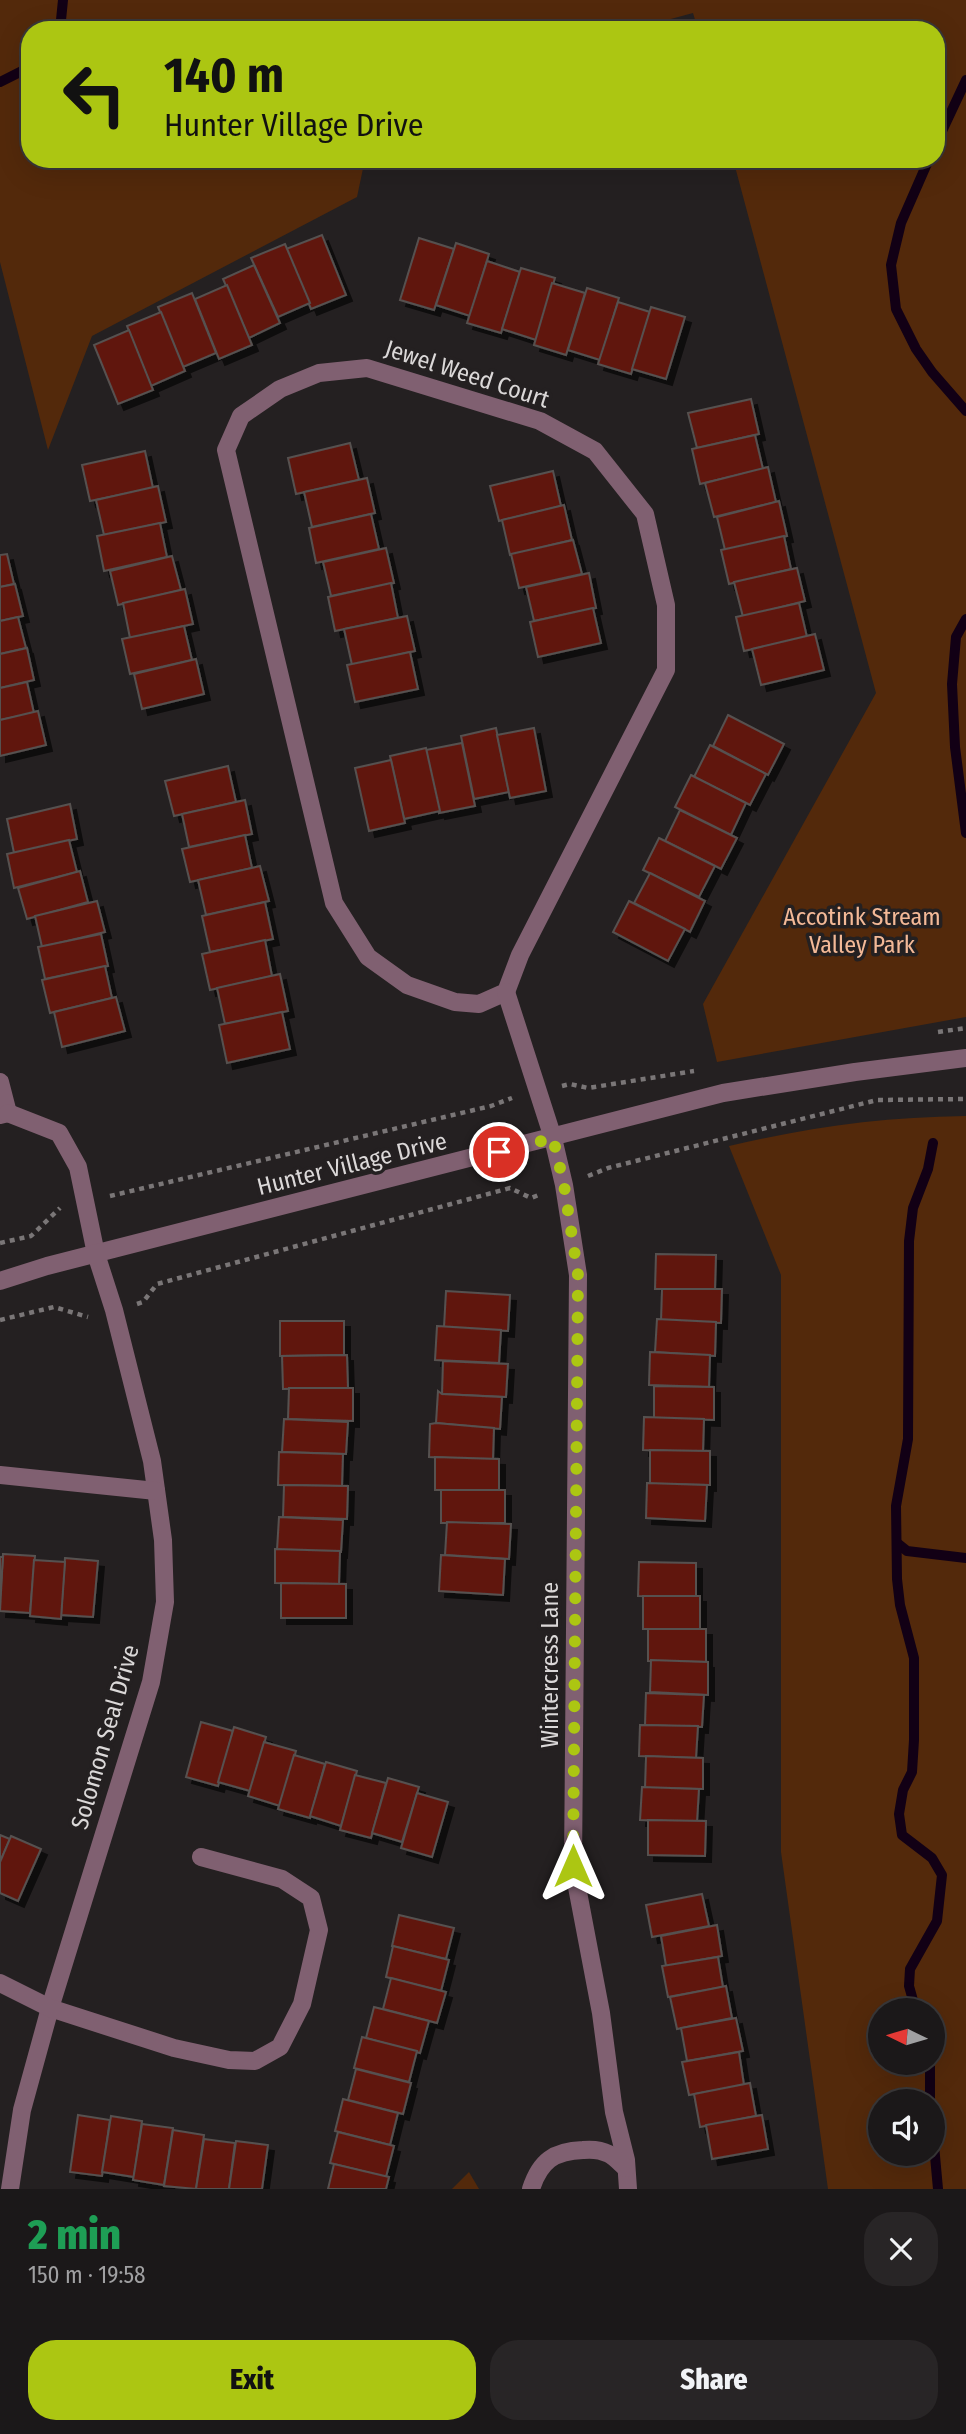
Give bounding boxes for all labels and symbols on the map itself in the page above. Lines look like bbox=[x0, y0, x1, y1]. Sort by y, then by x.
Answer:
street label: Jewel Weed Court bbox=[381, 334, 553, 414]
park label: Accotink Stream Valley Park bbox=[783, 903, 941, 959]
pin bbox=[469, 1122, 529, 1182]
street label: Hunter Village Drive bbox=[254, 1127, 450, 1201]
street label: Wintercress Lane bbox=[536, 1582, 564, 1748]
street label: Solomon Seal Drive bbox=[65, 1642, 145, 1832]
position arrow bbox=[536, 1829, 610, 1903]
north arrow bbox=[868, 1998, 945, 2076]

